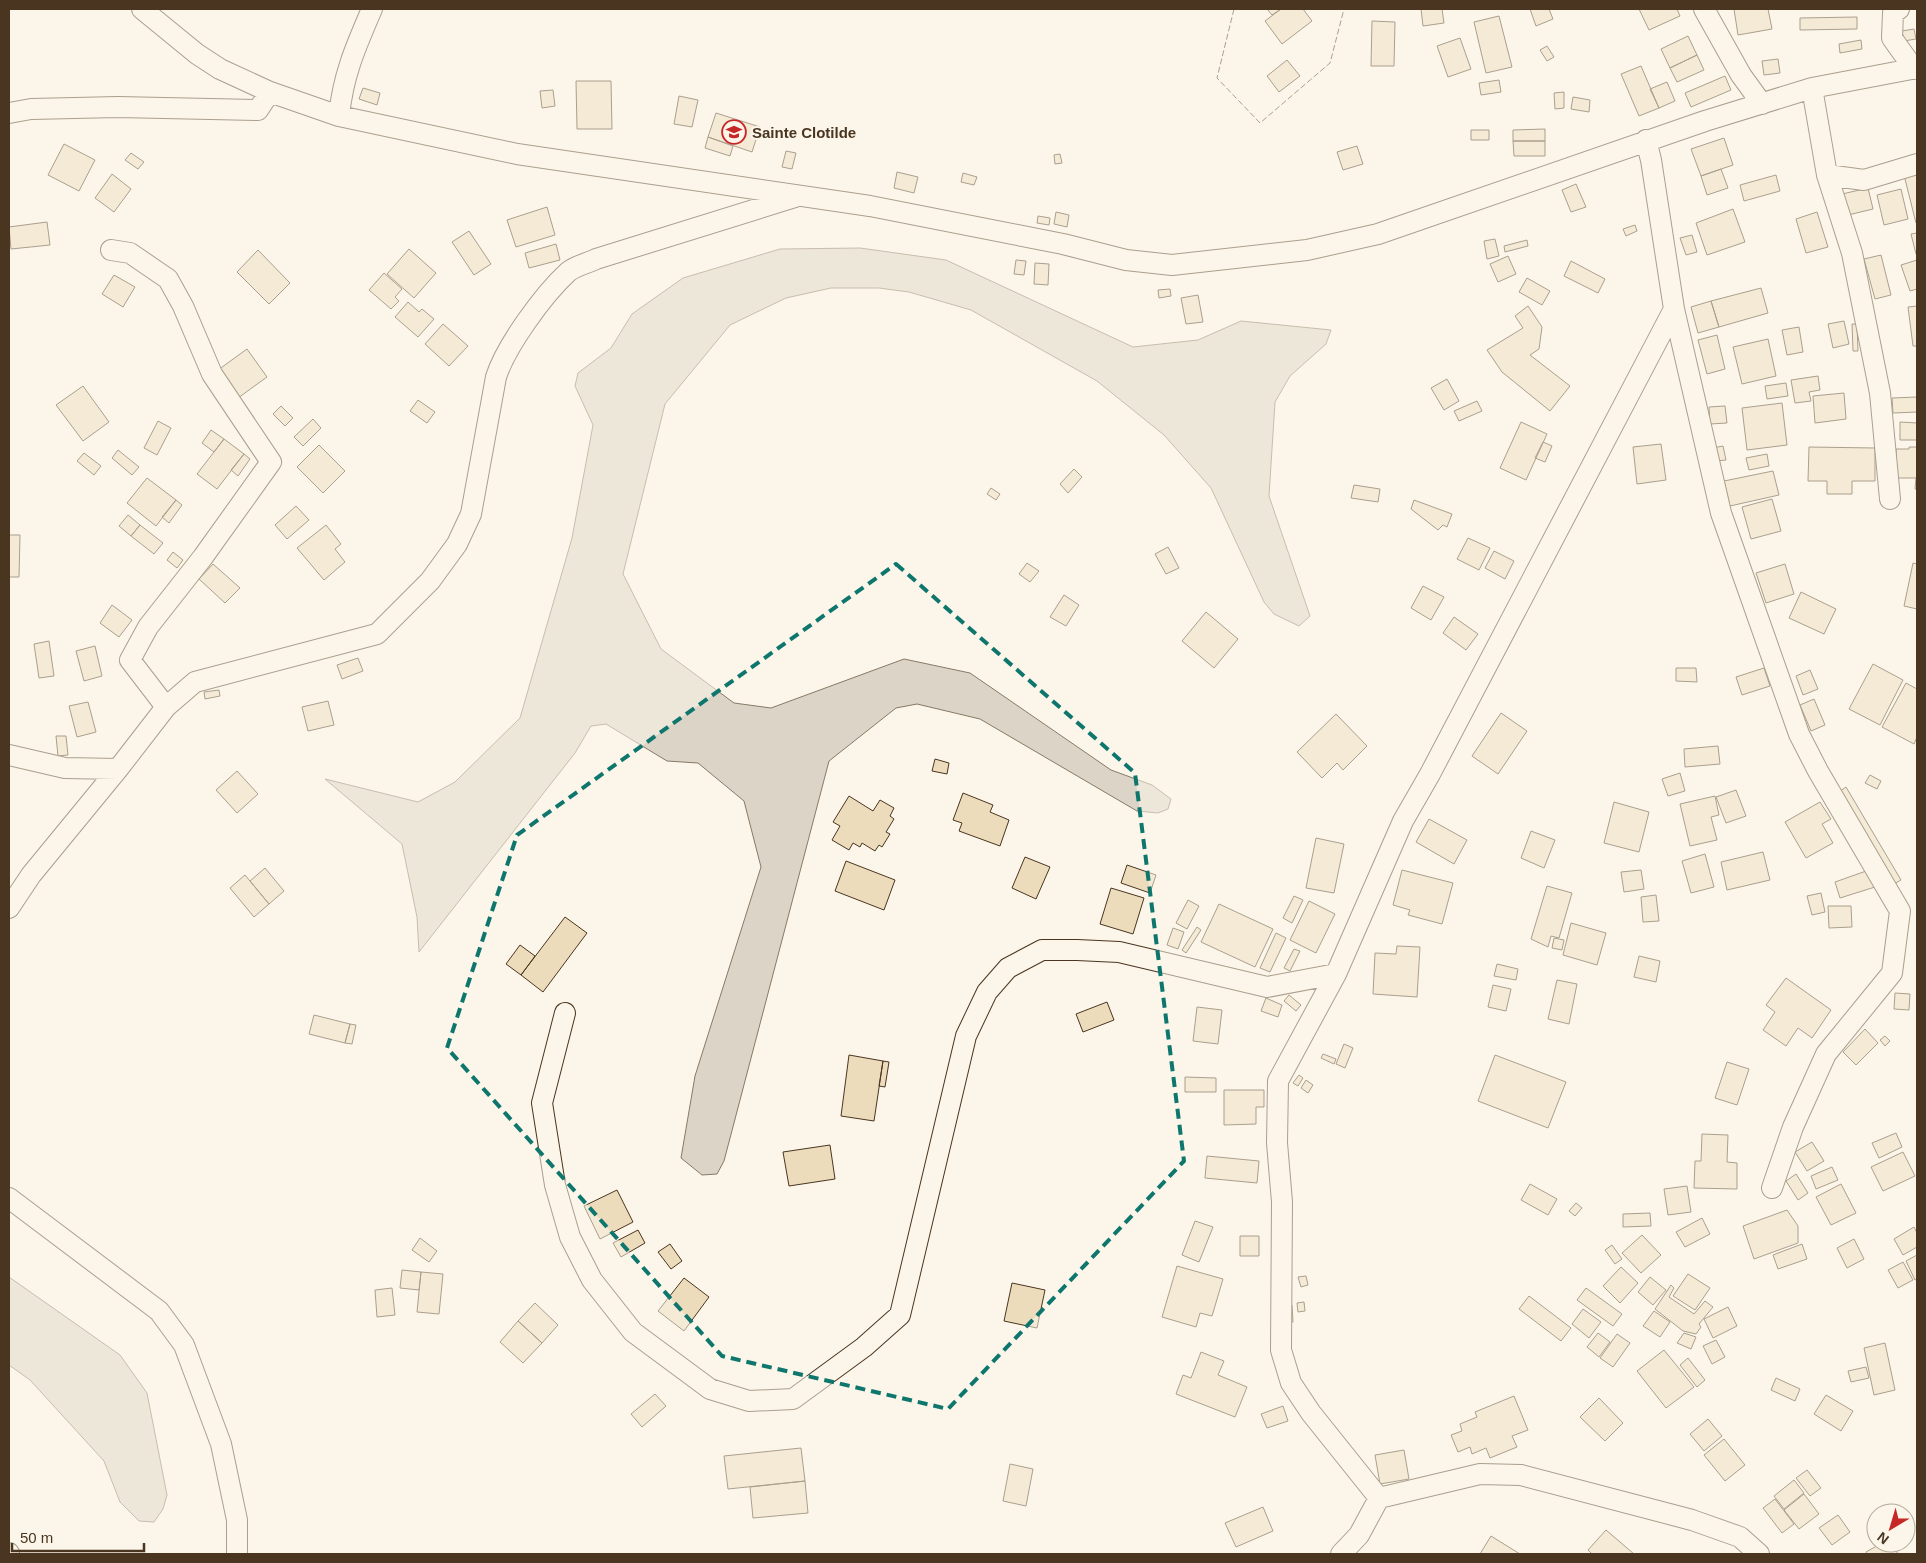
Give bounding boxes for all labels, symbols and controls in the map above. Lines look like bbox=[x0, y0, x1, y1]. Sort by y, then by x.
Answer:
school or university icon: Sainte Clotilde bbox=[721, 119, 747, 145]
place label: Sainte Clotilde bbox=[752, 124, 856, 141]
north arrow bbox=[1866, 1503, 1916, 1553]
scale bar bbox=[12, 1520, 145, 1552]
text: 50 m bbox=[20, 1529, 53, 1546]
text: N bbox=[1874, 1529, 1892, 1548]

